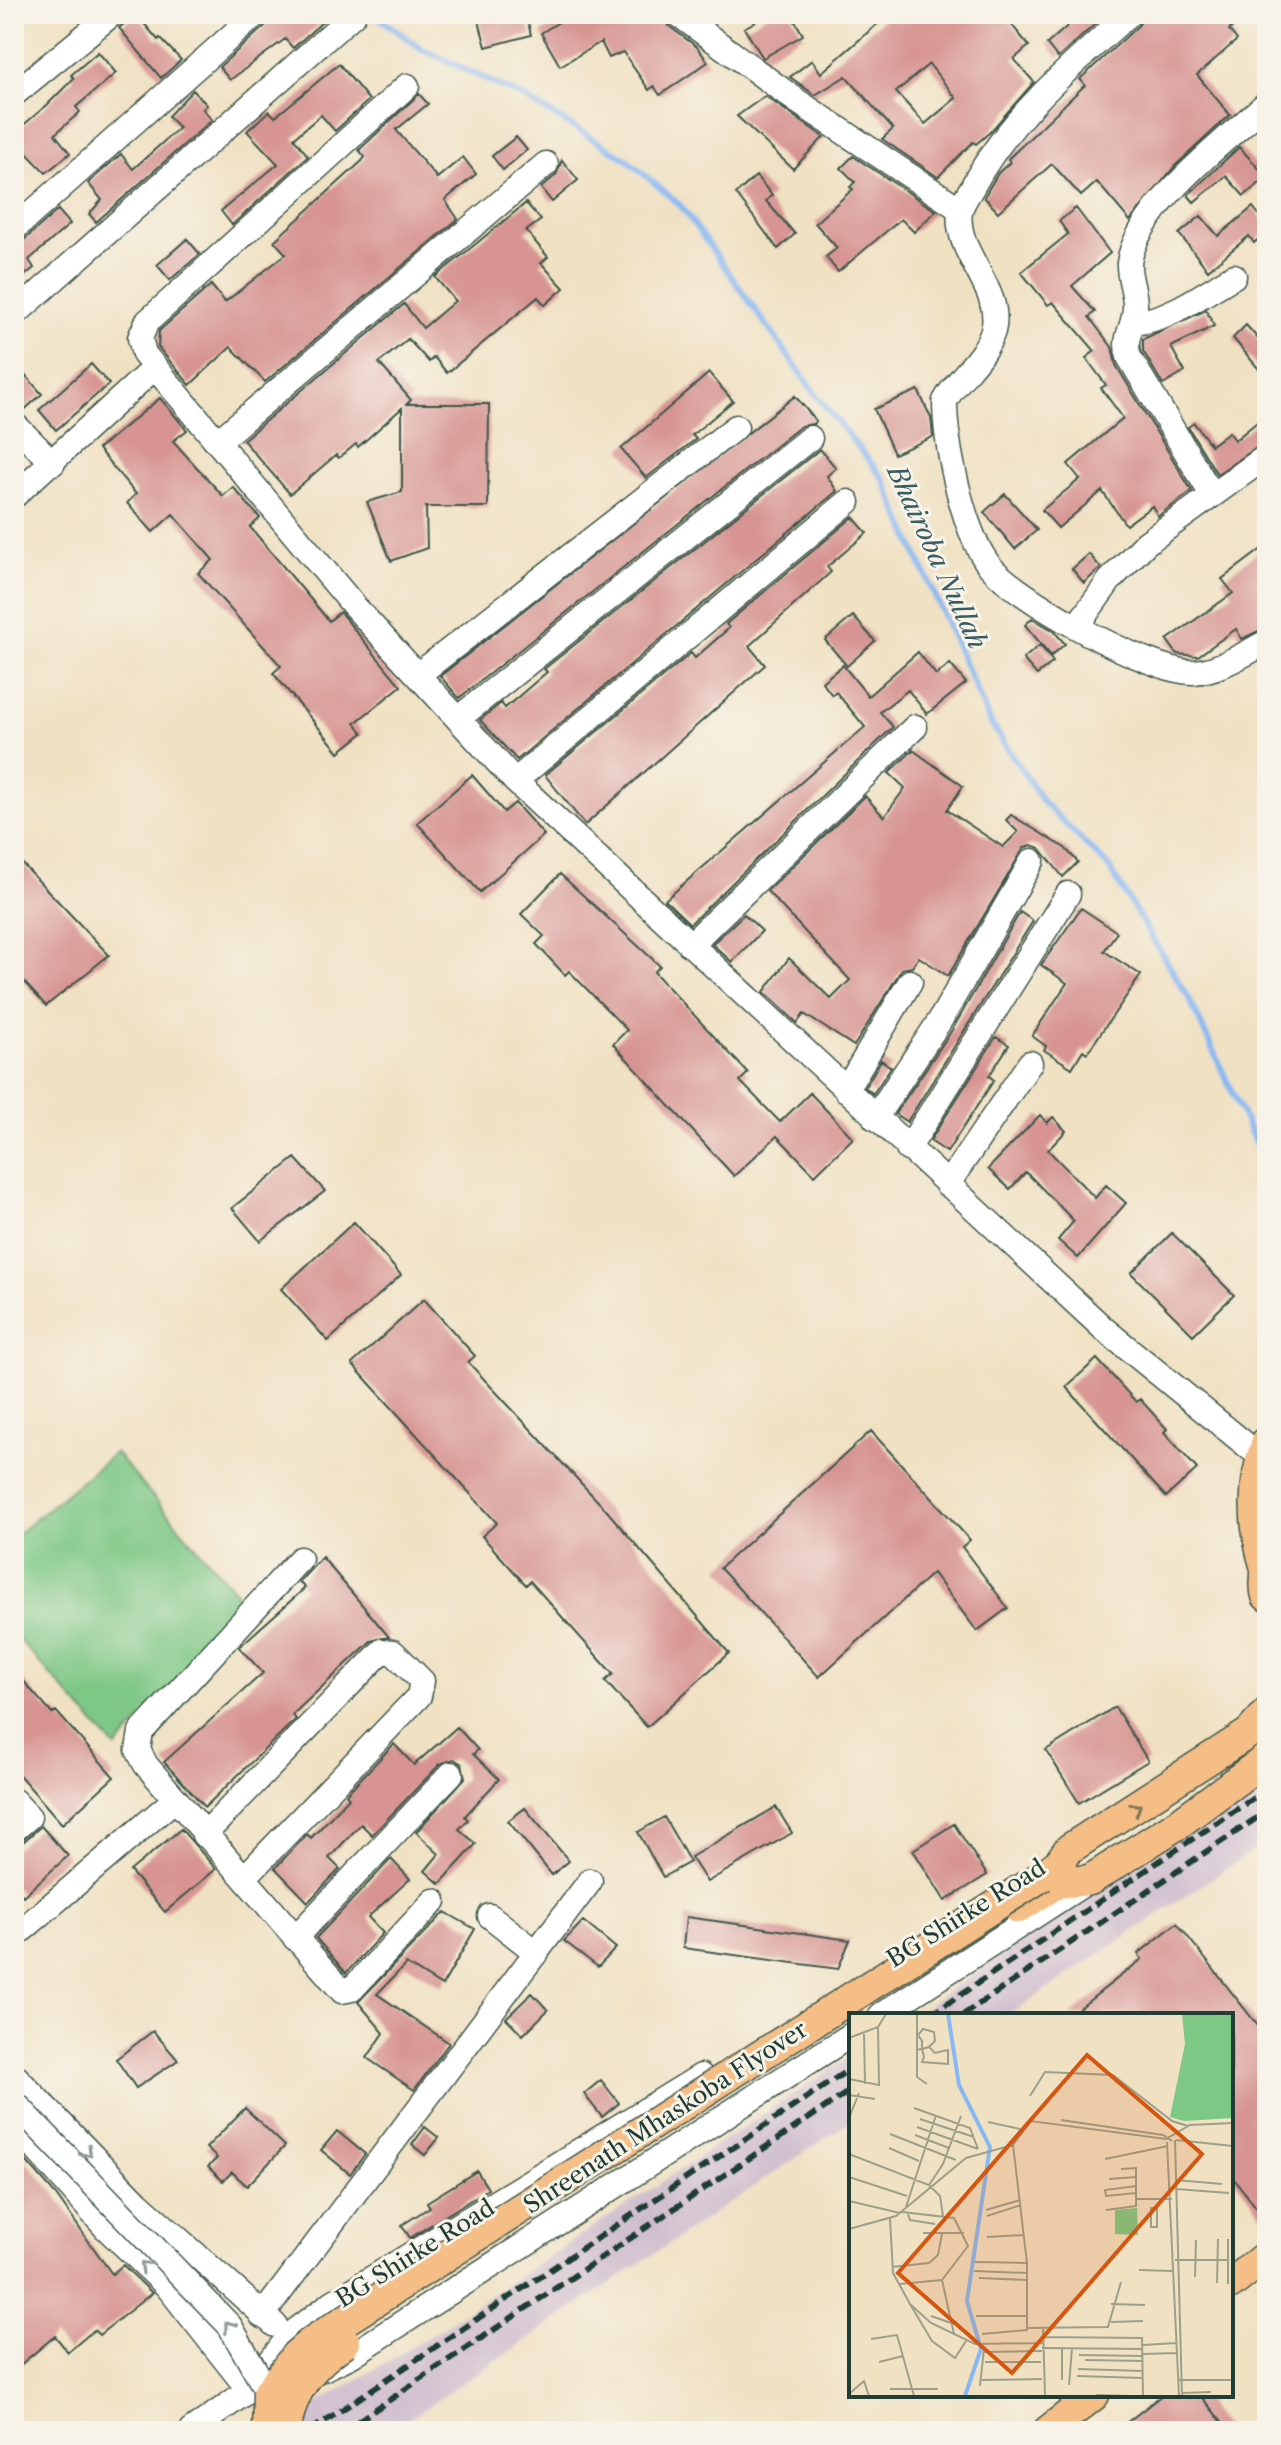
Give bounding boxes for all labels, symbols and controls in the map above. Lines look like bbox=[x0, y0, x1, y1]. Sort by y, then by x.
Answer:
water label: Bhairoba Nullah bbox=[879, 458, 994, 654]
one-way arrow bbox=[1127, 1803, 1142, 1818]
street label: BG Shirke Road bbox=[881, 1852, 1051, 1973]
inset map bbox=[849, 2013, 1233, 2397]
street label: Shreenath Mhaskoba Flyover bbox=[518, 2014, 812, 2220]
one-way arrow bbox=[78, 2143, 92, 2157]
street label: BG Shirke Road bbox=[330, 2192, 500, 2313]
one-way arrow bbox=[140, 2261, 155, 2275]
one-way arrow bbox=[224, 2320, 238, 2335]

